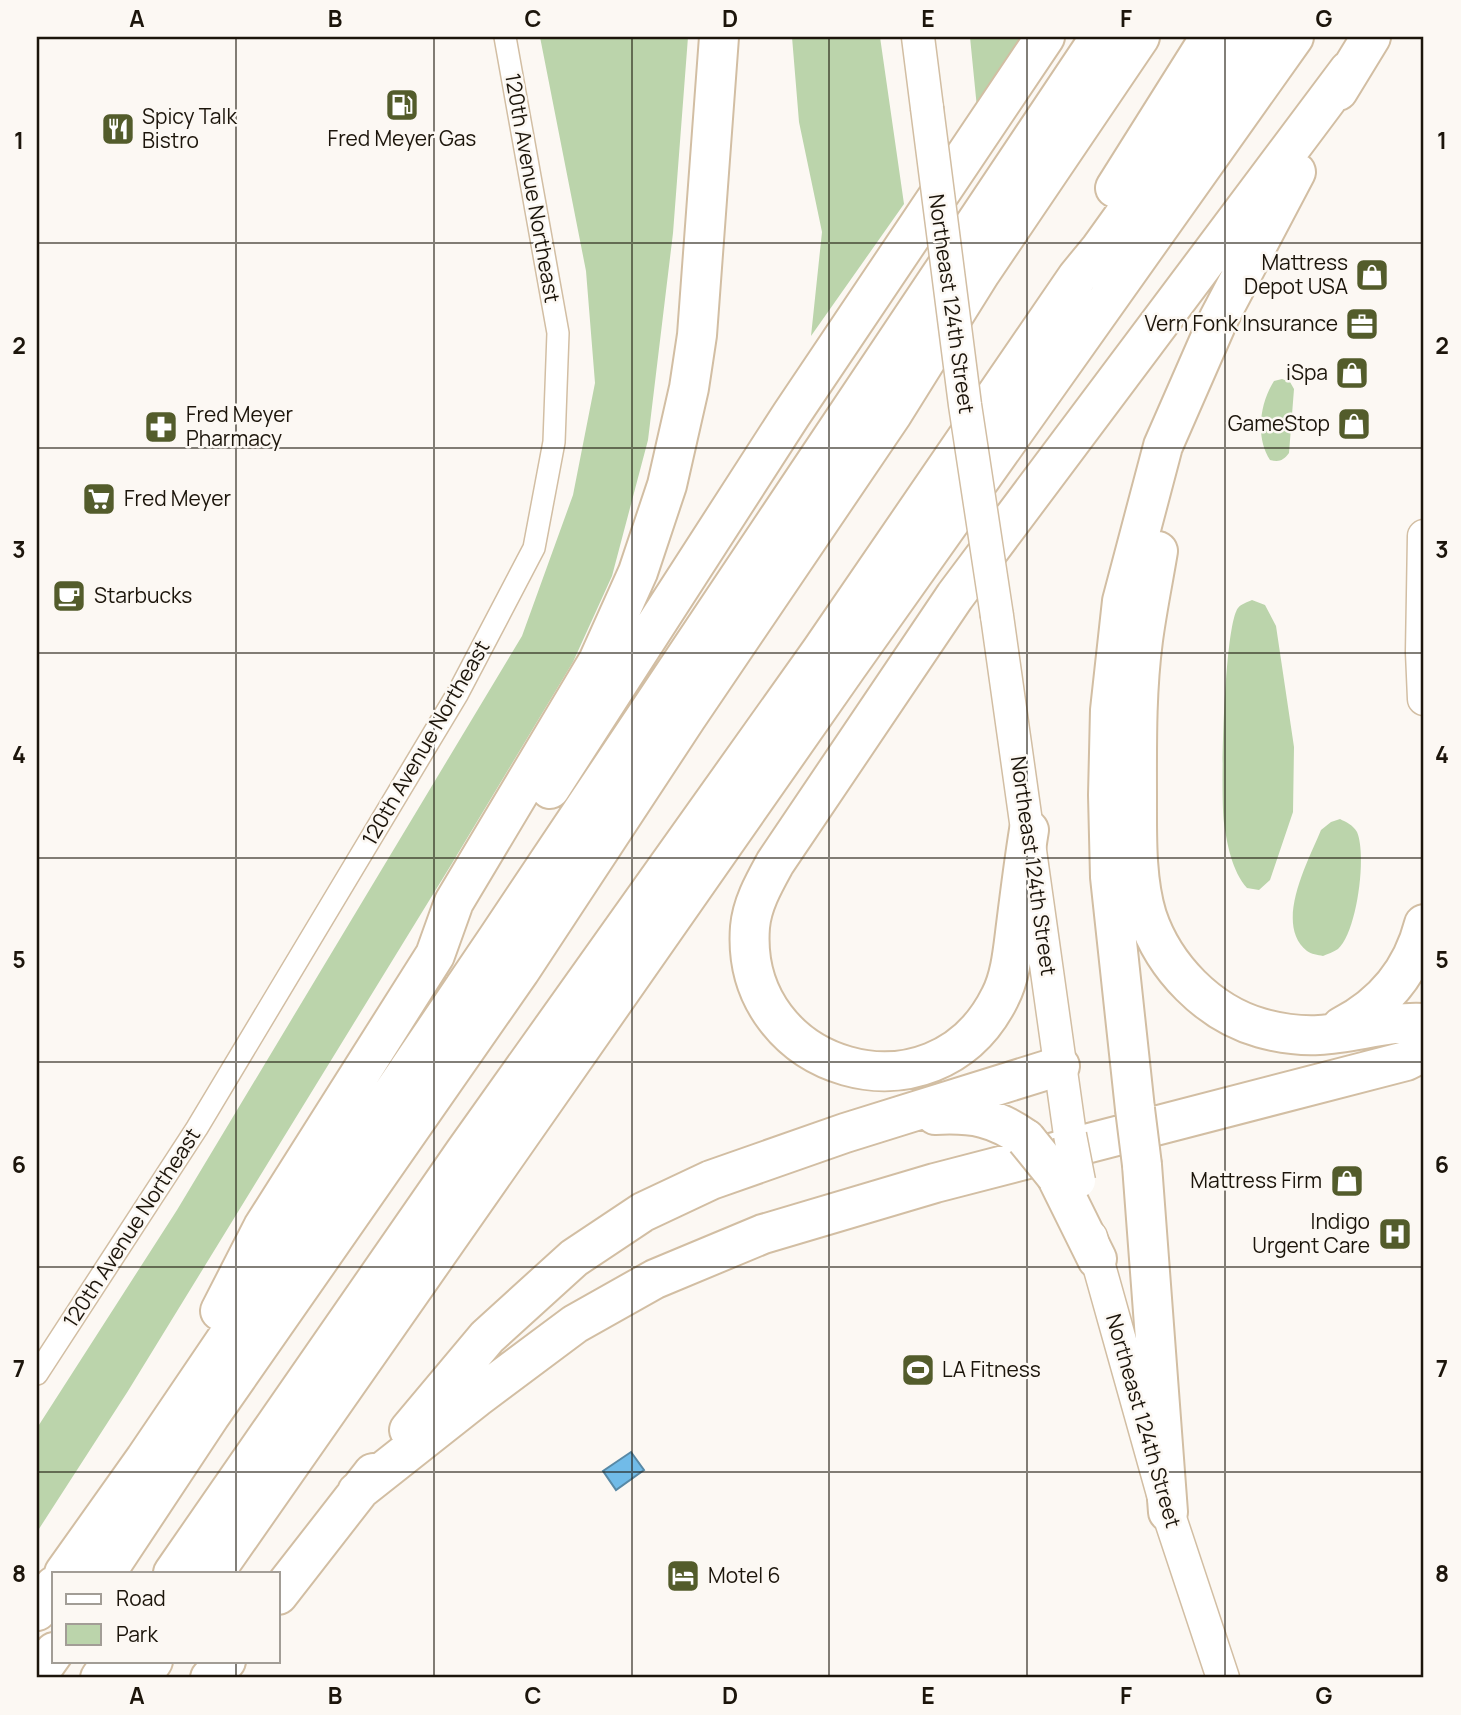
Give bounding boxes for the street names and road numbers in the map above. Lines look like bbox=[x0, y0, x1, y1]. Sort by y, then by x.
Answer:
street label: 120th Avenue Northeast bbox=[499, 71, 567, 305]
street label: Northeast 124th Street bbox=[923, 192, 981, 415]
street label: 120th Avenue Northeast bbox=[355, 635, 495, 850]
street label: Northeast 124th Street bbox=[1005, 754, 1063, 977]
street label: 120th Avenue Northeast bbox=[56, 1122, 206, 1333]
street label: Northeast 124th Street bbox=[1100, 1310, 1188, 1531]

